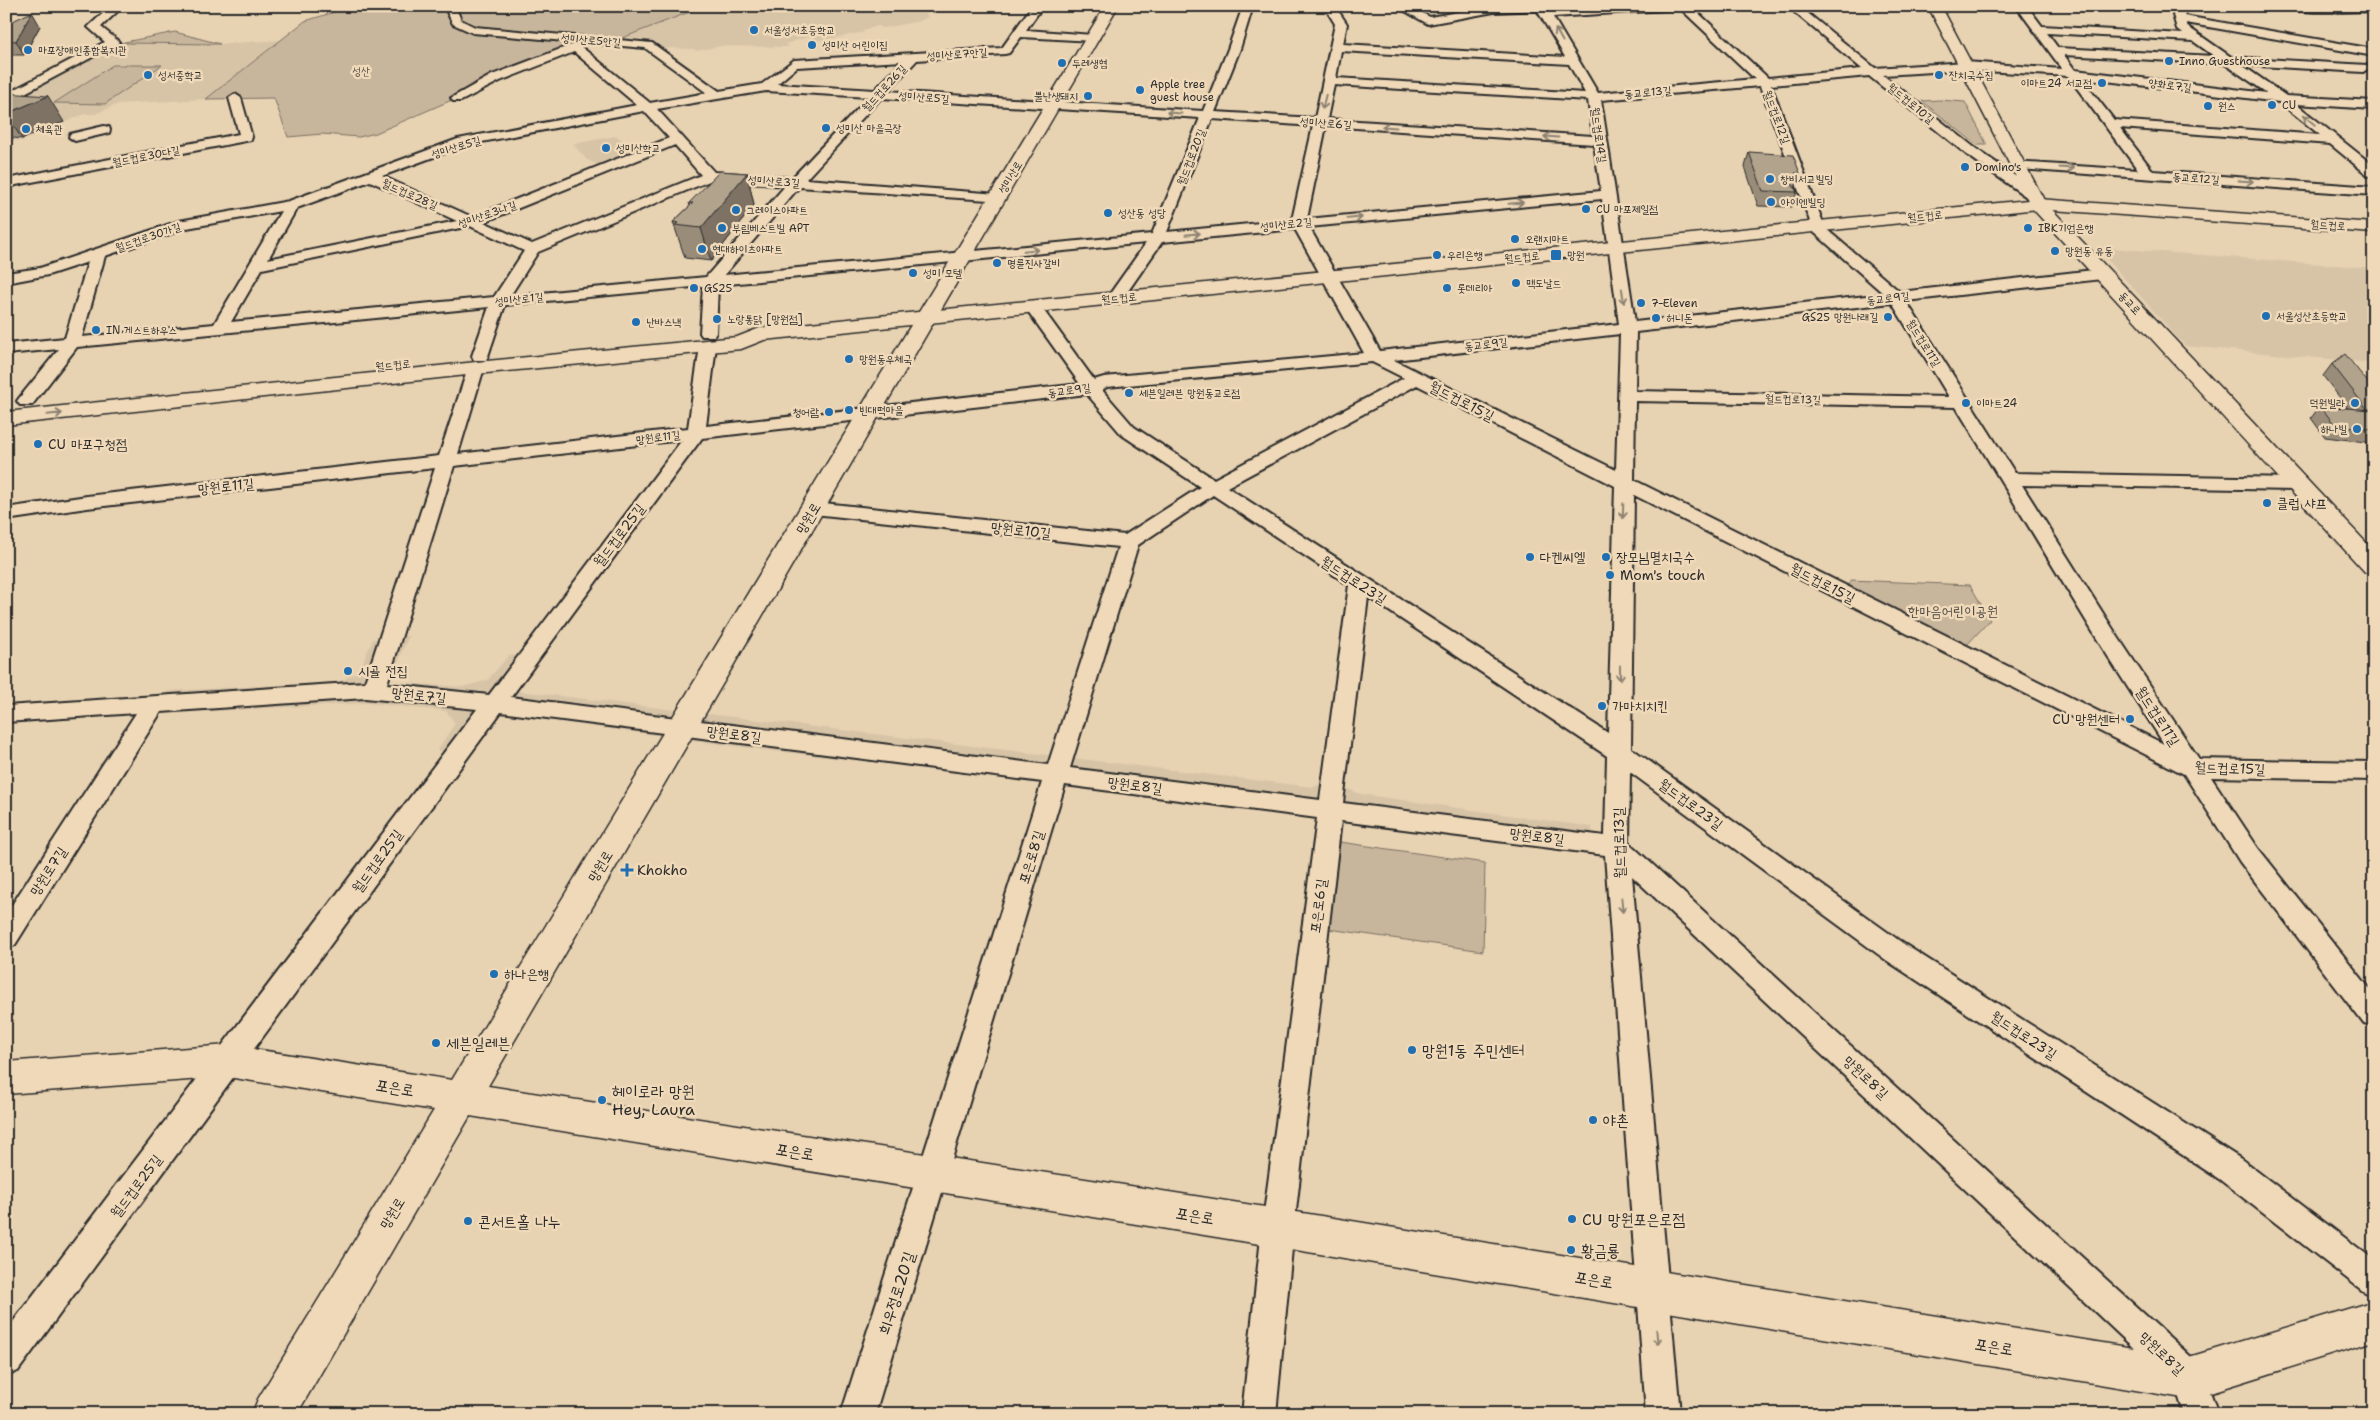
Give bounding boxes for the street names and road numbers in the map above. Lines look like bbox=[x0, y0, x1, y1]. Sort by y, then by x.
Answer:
street label: 성미산로5안길 bbox=[560, 30, 622, 51]
street label: 성미산로7안길 bbox=[926, 45, 988, 64]
street label: 월드컵로26길 bbox=[859, 61, 910, 115]
street label: 양화로7길 bbox=[2148, 75, 2192, 96]
street label: 월드컵로10길 bbox=[1884, 80, 1937, 127]
street label: 동교로13길 bbox=[1624, 83, 1672, 102]
street label: 성미산로5길 bbox=[898, 88, 950, 107]
street label: 월드컵로12길 bbox=[1759, 88, 1794, 146]
street label: 월드컵로14길 bbox=[1587, 106, 1610, 164]
street label: 성미산로6길 bbox=[1300, 114, 1353, 133]
street label: 월드컵로20길 bbox=[1174, 127, 1209, 188]
street label: 성미산로5길 bbox=[430, 133, 483, 162]
street label: 월드컵로30다길 bbox=[111, 143, 181, 170]
street label: 성미산로 bbox=[995, 158, 1026, 196]
street label: 동교로12길 bbox=[2172, 169, 2220, 188]
street label: 성미산로3길 bbox=[748, 172, 801, 191]
street label: 월드컵로28길 bbox=[380, 176, 440, 213]
street label: 성미산로3나길 bbox=[456, 197, 518, 231]
street label: 월드컵로 bbox=[1907, 207, 1944, 226]
street label: 성미산로2길 bbox=[1259, 214, 1313, 235]
street label: 월드컵로 bbox=[2310, 217, 2346, 234]
street label: 월드컵로30가길 bbox=[113, 219, 183, 256]
street label: 월드컵로 bbox=[1504, 248, 1541, 267]
street label: 동교로9길 bbox=[1866, 288, 1911, 309]
street label: 성미산로1길 bbox=[494, 289, 544, 310]
street label: 월드컵로 bbox=[1101, 289, 1138, 308]
street label: 동교로 bbox=[2115, 289, 2144, 318]
street label: 월드컵로11길 bbox=[1903, 317, 1944, 370]
street label: 동교로9길 bbox=[1464, 334, 1509, 355]
street label: 월드컵로 bbox=[375, 356, 412, 375]
street label: 월드컵로15길 bbox=[1426, 377, 1498, 425]
street label: 동교로9길 bbox=[1047, 380, 1092, 401]
street label: 월드컵로13길 bbox=[1765, 392, 1821, 407]
street label: 망원로11길 bbox=[635, 427, 681, 448]
street label: 망원로11길 bbox=[197, 474, 256, 498]
street label: 월드컵로25길 bbox=[589, 499, 649, 570]
street label: 망원로 bbox=[792, 499, 824, 537]
street label: 망원로10길 bbox=[990, 518, 1053, 542]
street label: 월드컵로23길 bbox=[1318, 552, 1391, 608]
street label: 월드컵로15길 bbox=[1787, 559, 1859, 607]
street label: 망원로7길 bbox=[391, 683, 448, 707]
street label: 월드컵로11길 bbox=[2132, 683, 2184, 750]
street label: 망원로8길 bbox=[706, 722, 763, 746]
street label: 월드컵로15길 bbox=[2194, 758, 2266, 778]
street label: 망원로8길 bbox=[1107, 773, 1164, 797]
street label: 월드컵로23길 bbox=[1655, 775, 1727, 834]
street label: 월드컵로13길 bbox=[1609, 806, 1629, 879]
street label: 망원로8길 bbox=[1509, 824, 1566, 848]
street label: 월드컵로25길 bbox=[348, 825, 407, 896]
street label: 포은로8길 bbox=[1014, 827, 1048, 886]
street label: 망원로7길 bbox=[26, 842, 71, 899]
street label: 망원로 bbox=[584, 847, 616, 885]
street label: 포은로6길 bbox=[1306, 877, 1330, 934]
street label: 월드컵로23길 bbox=[1988, 1007, 2061, 1063]
street label: 망원로8길 bbox=[1840, 1052, 1893, 1103]
street label: 포은로 bbox=[374, 1074, 416, 1101]
street label: 포은로 bbox=[774, 1138, 816, 1165]
street label: 월드컵로25길 bbox=[106, 1150, 166, 1221]
street label: 망원로 bbox=[376, 1194, 408, 1232]
street label: 포은로 bbox=[1174, 1202, 1216, 1229]
street label: 희우정로20길 bbox=[873, 1249, 920, 1337]
street label: 포은로 bbox=[1573, 1266, 1615, 1293]
street label: 망원로8길 bbox=[2136, 1328, 2189, 1379]
street label: 포은로 bbox=[1973, 1333, 2015, 1360]

